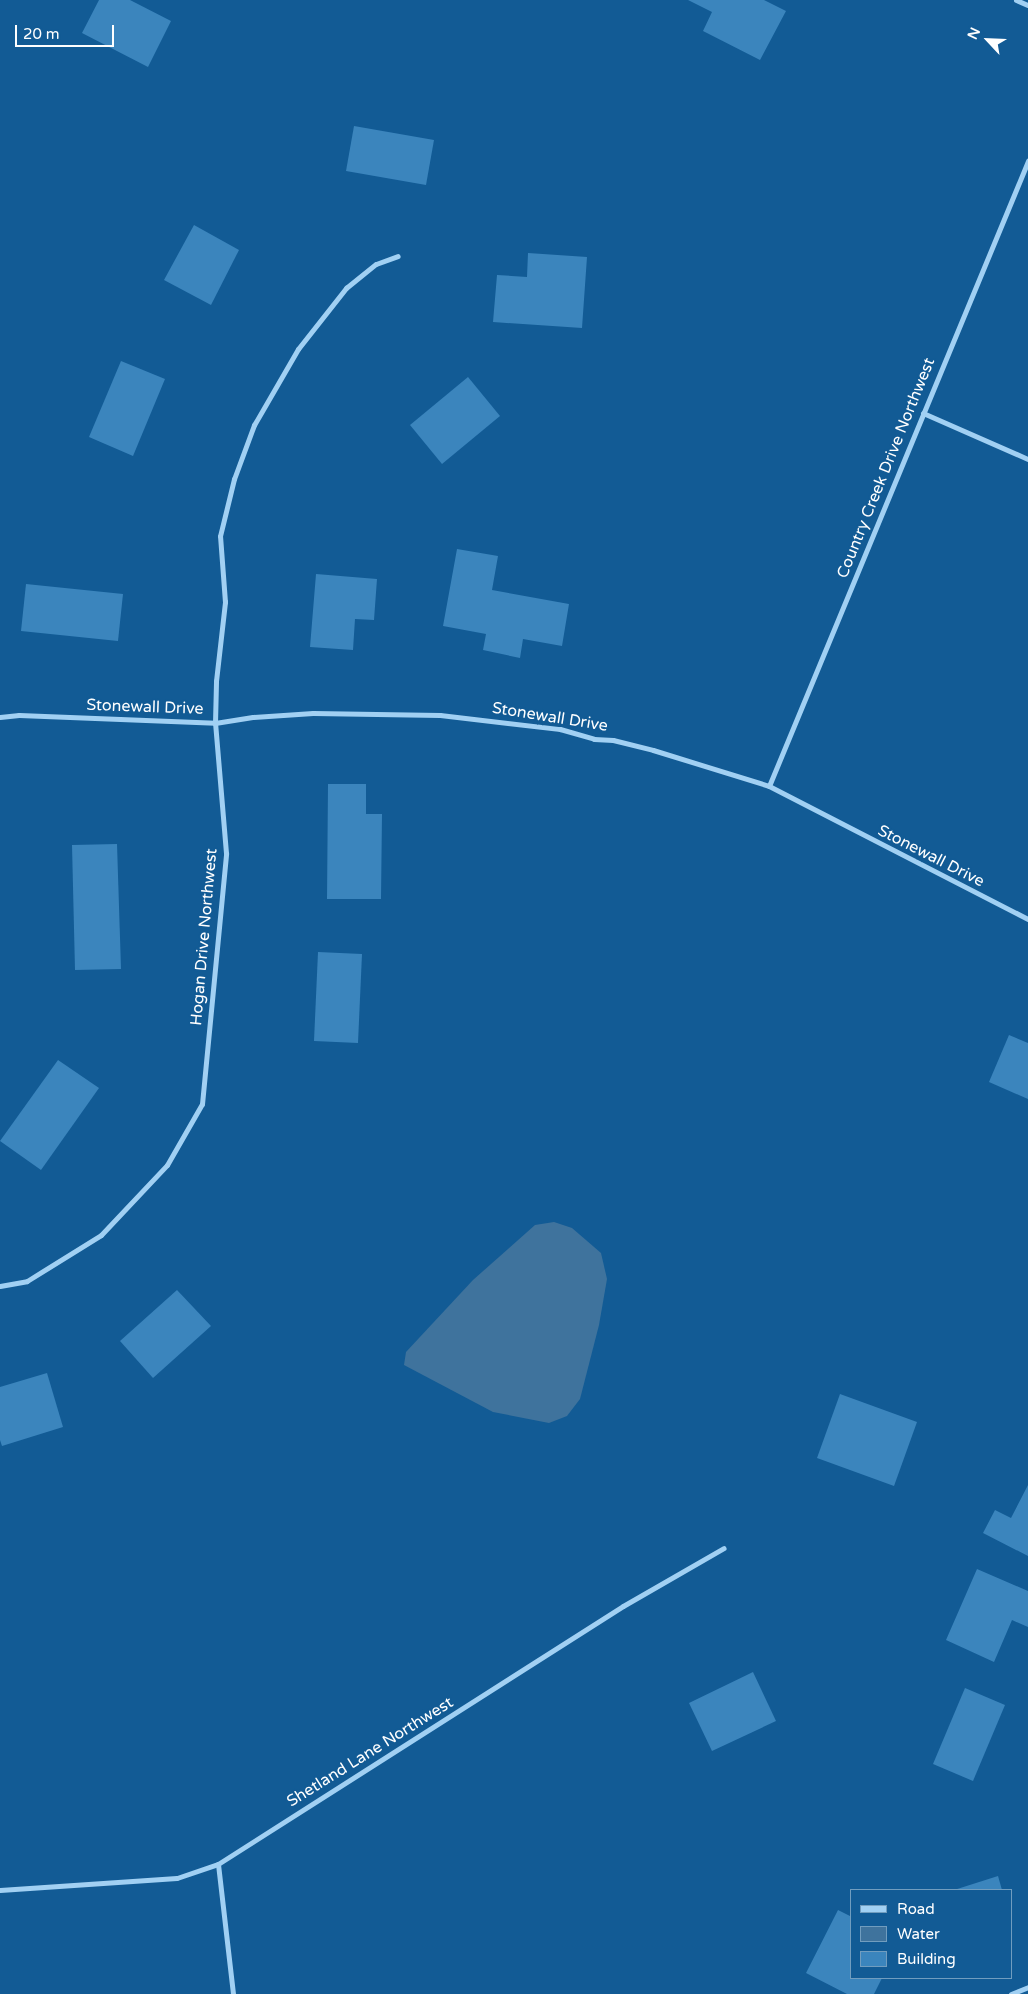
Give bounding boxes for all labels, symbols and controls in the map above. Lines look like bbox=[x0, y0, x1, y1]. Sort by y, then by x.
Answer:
scale bar bbox=[18, 15, 116, 47]
north arrow bbox=[963, 15, 1013, 65]
text: 20 m bbox=[23, 25, 60, 43]
text: N bbox=[964, 25, 984, 42]
street label: Country Creek Drive Northwest bbox=[833, 355, 939, 581]
street label: Stonewall Drive bbox=[86, 695, 204, 719]
street label: Stonewall Drive bbox=[491, 698, 609, 736]
street label: Stonewall Drive bbox=[874, 821, 988, 891]
street label: Hogan Drive Northwest bbox=[187, 848, 221, 1026]
street label: Shetland Lane Northwest bbox=[283, 1693, 457, 1811]
legend bbox=[850, 1889, 1013, 1979]
text: Road bbox=[897, 1900, 935, 1918]
text: Water bbox=[897, 1925, 940, 1943]
text: Building bbox=[897, 1950, 956, 1968]

